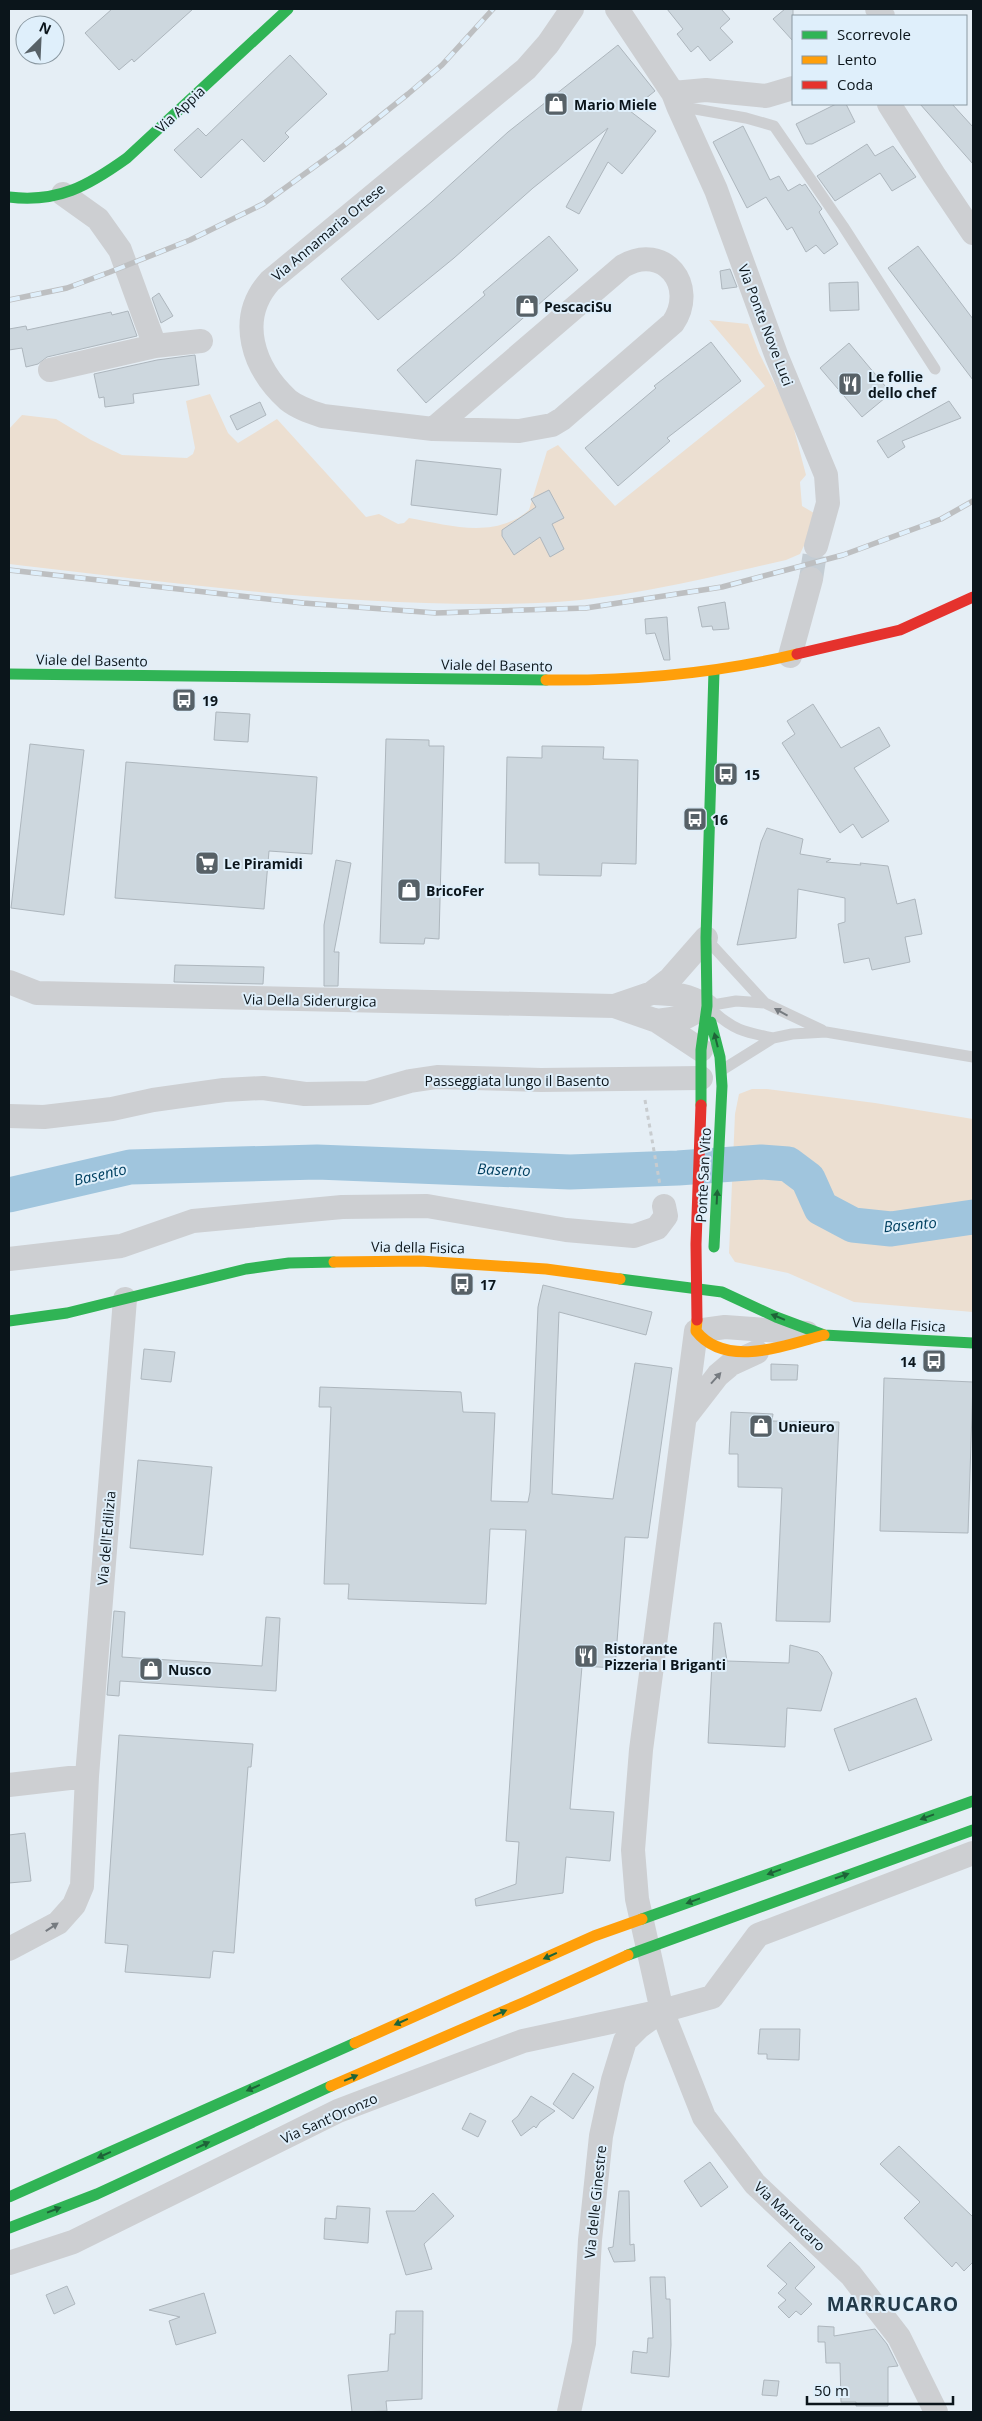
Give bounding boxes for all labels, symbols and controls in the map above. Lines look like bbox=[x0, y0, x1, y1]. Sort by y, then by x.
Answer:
north arrow bbox=[15, 15, 65, 65]
legend bbox=[792, 15, 967, 105]
text: N bbox=[36, 17, 55, 39]
text: Scorrevole bbox=[837, 24, 911, 44]
text: Lento bbox=[837, 49, 877, 69]
text: Coda bbox=[837, 74, 873, 94]
street label: Via Appia bbox=[151, 81, 209, 137]
shop icon: Mario Miele bbox=[543, 91, 569, 117]
place label: Mario Miele bbox=[574, 95, 657, 114]
street label: Via Annamaria Ortese bbox=[267, 179, 389, 285]
street label: Via Ponte Nove Luci bbox=[734, 261, 798, 389]
shop icon: PescaciSu bbox=[514, 293, 540, 319]
place label: PescaciSu bbox=[544, 297, 612, 316]
place label: Le follie dello chef bbox=[868, 367, 938, 402]
restaurant icon: Le follie dello chef bbox=[837, 371, 863, 397]
street label: Viale del Basento bbox=[36, 650, 148, 670]
street label: Viale del Basento bbox=[441, 655, 553, 675]
bus stop icon: 19 bbox=[171, 687, 197, 713]
place label: 19 bbox=[202, 691, 218, 710]
bus stop icon: 15 bbox=[713, 761, 739, 787]
place label: 15 bbox=[744, 765, 760, 784]
bus stop icon: 16 bbox=[682, 806, 708, 832]
place label: 16 bbox=[712, 810, 728, 829]
supermarket icon: Le Piramidi bbox=[194, 850, 220, 876]
place label: Le Piramidi bbox=[224, 854, 303, 873]
shop icon: BricoFer bbox=[396, 877, 422, 903]
place label: BricoFer bbox=[426, 881, 485, 900]
street label: Via Della Siderurgica bbox=[243, 989, 377, 1011]
one-way arrow bbox=[774, 1008, 788, 1016]
one-way arrow bbox=[712, 1032, 720, 1047]
street label: Passeggiata lungo il Basento bbox=[425, 1071, 609, 1090]
street label: Ponte San Vito bbox=[691, 1127, 715, 1223]
water label: Basento bbox=[72, 1158, 128, 1190]
water label: Basento bbox=[477, 1158, 531, 1180]
one-way arrow bbox=[713, 1189, 721, 1205]
water label: Basento bbox=[883, 1212, 937, 1236]
street label: Via della Fisica bbox=[371, 1237, 465, 1257]
bus stop icon: 17 bbox=[449, 1271, 475, 1297]
place label: 17 bbox=[480, 1275, 496, 1294]
street label: Via della Fisica bbox=[852, 1312, 946, 1336]
one-way arrow bbox=[770, 1313, 785, 1321]
bus stop icon: 14 bbox=[921, 1348, 947, 1374]
place label: 14 bbox=[900, 1352, 916, 1371]
one-way arrow bbox=[710, 1372, 722, 1384]
shop icon: Unieuro bbox=[748, 1413, 774, 1439]
place label: Unieuro bbox=[778, 1417, 835, 1436]
street label: Via dell'Edilizia bbox=[92, 1490, 120, 1586]
place label: Ristorante Pizzeria I Briganti bbox=[604, 1639, 726, 1674]
restaurant icon: Ristorante Pizzeria I Briganti bbox=[573, 1643, 599, 1669]
shop icon: Nusco bbox=[138, 1656, 164, 1682]
place label: Nusco bbox=[168, 1660, 212, 1679]
one-way arrow bbox=[920, 1814, 935, 1821]
one-way arrow bbox=[766, 1868, 781, 1876]
one-way arrow bbox=[835, 1872, 850, 1879]
one-way arrow bbox=[685, 1897, 700, 1905]
one-way arrow bbox=[45, 1922, 59, 1931]
one-way arrow bbox=[543, 1952, 557, 1960]
one-way arrow bbox=[493, 2009, 507, 2017]
one-way arrow bbox=[394, 2019, 408, 2027]
one-way arrow bbox=[344, 2073, 358, 2081]
one-way arrow bbox=[246, 2085, 260, 2093]
street label: Via Sant'Oronzo bbox=[278, 2088, 380, 2148]
one-way arrow bbox=[196, 2141, 210, 2149]
street label: Via delle Ginestre bbox=[580, 2144, 610, 2260]
one-way arrow bbox=[97, 2151, 111, 2159]
street label: Via Marrucaro bbox=[750, 2177, 830, 2255]
one-way arrow bbox=[47, 2206, 61, 2214]
district label: MARRUCARO bbox=[827, 2291, 959, 2317]
scale bar bbox=[807, 2374, 953, 2406]
text: 50 m bbox=[814, 2380, 849, 2400]

